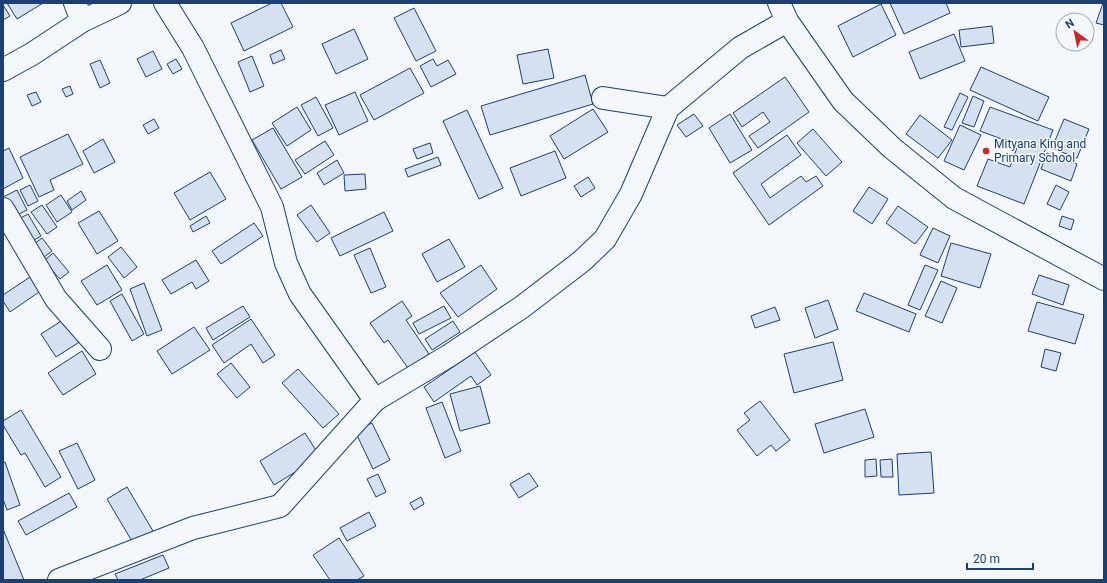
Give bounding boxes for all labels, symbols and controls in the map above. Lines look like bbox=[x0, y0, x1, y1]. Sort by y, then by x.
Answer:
north arrow bbox=[1055, 12, 1095, 52]
text: N bbox=[1063, 16, 1077, 32]
place label: Mityana King and Primary School bbox=[994, 137, 1086, 165]
marker: Mityana King and Primary School bbox=[981, 146, 991, 156]
scale bar bbox=[967, 545, 1033, 571]
text: 20 m bbox=[973, 552, 1000, 566]

